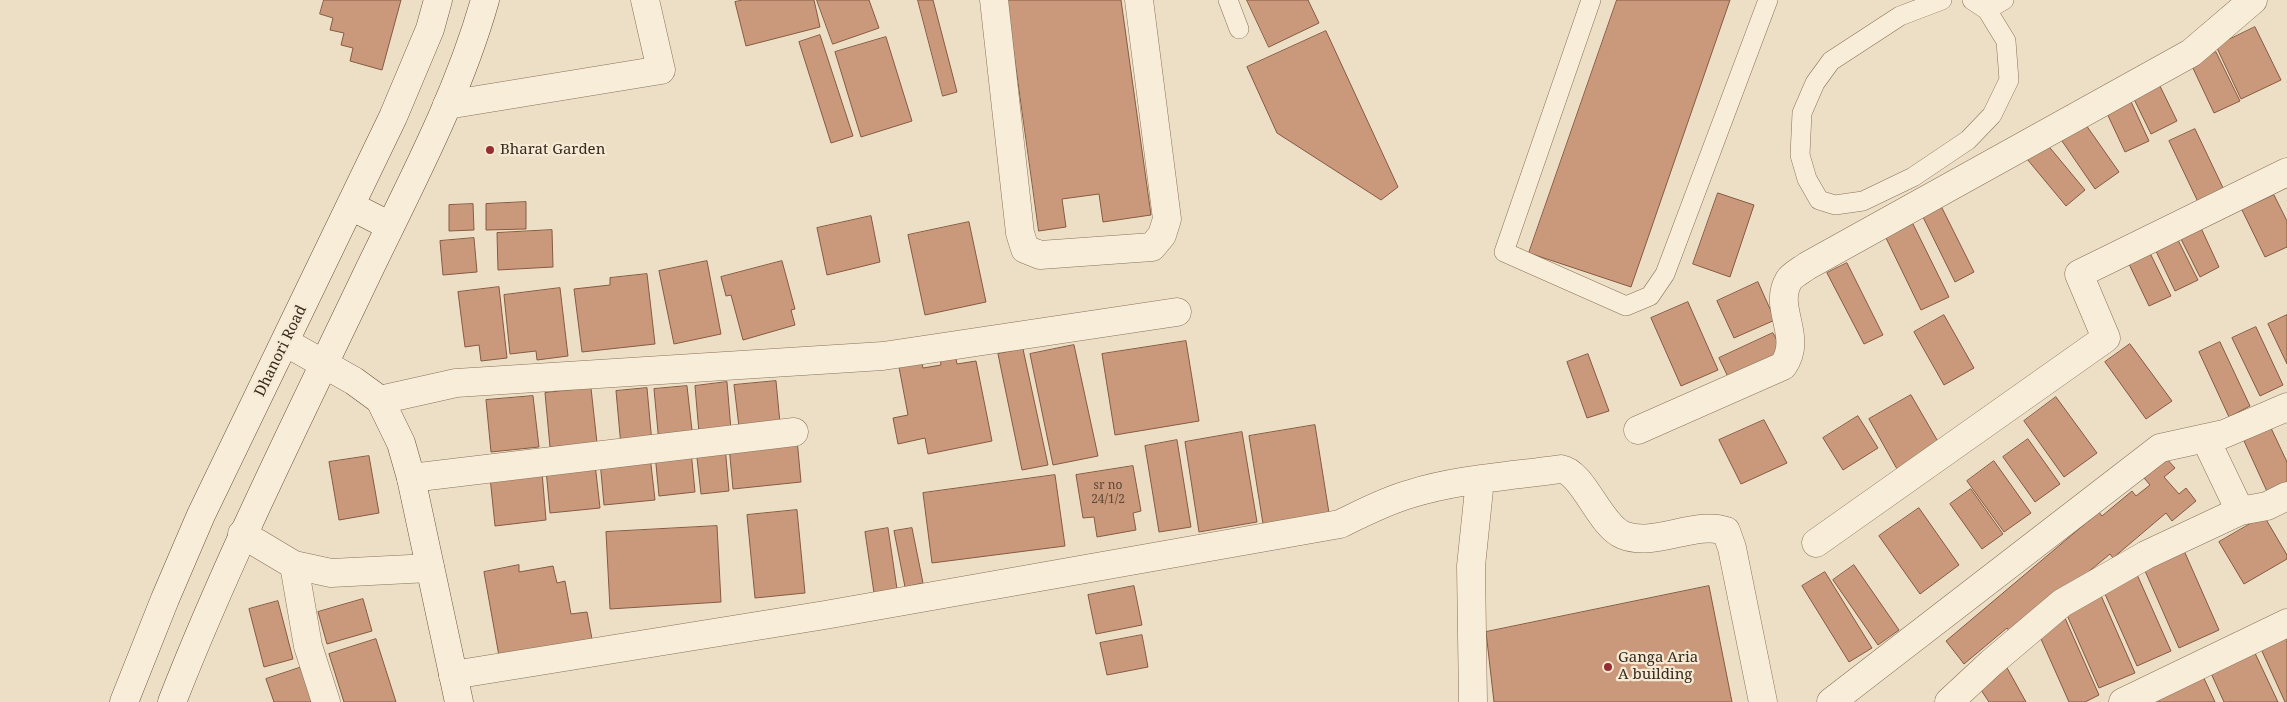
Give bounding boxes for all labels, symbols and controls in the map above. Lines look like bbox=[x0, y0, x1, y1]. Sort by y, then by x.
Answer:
place label: Bharat Garden bbox=[500, 141, 605, 159]
marker: Bharat Garden bbox=[484, 144, 496, 156]
street label: Dhanori Road bbox=[251, 303, 311, 399]
house number: sr no 24/1/2 bbox=[1091, 479, 1125, 507]
place label: Ganga Aria A building bbox=[1618, 649, 1698, 684]
marker: Ganga Aria A building bbox=[1602, 661, 1614, 673]

